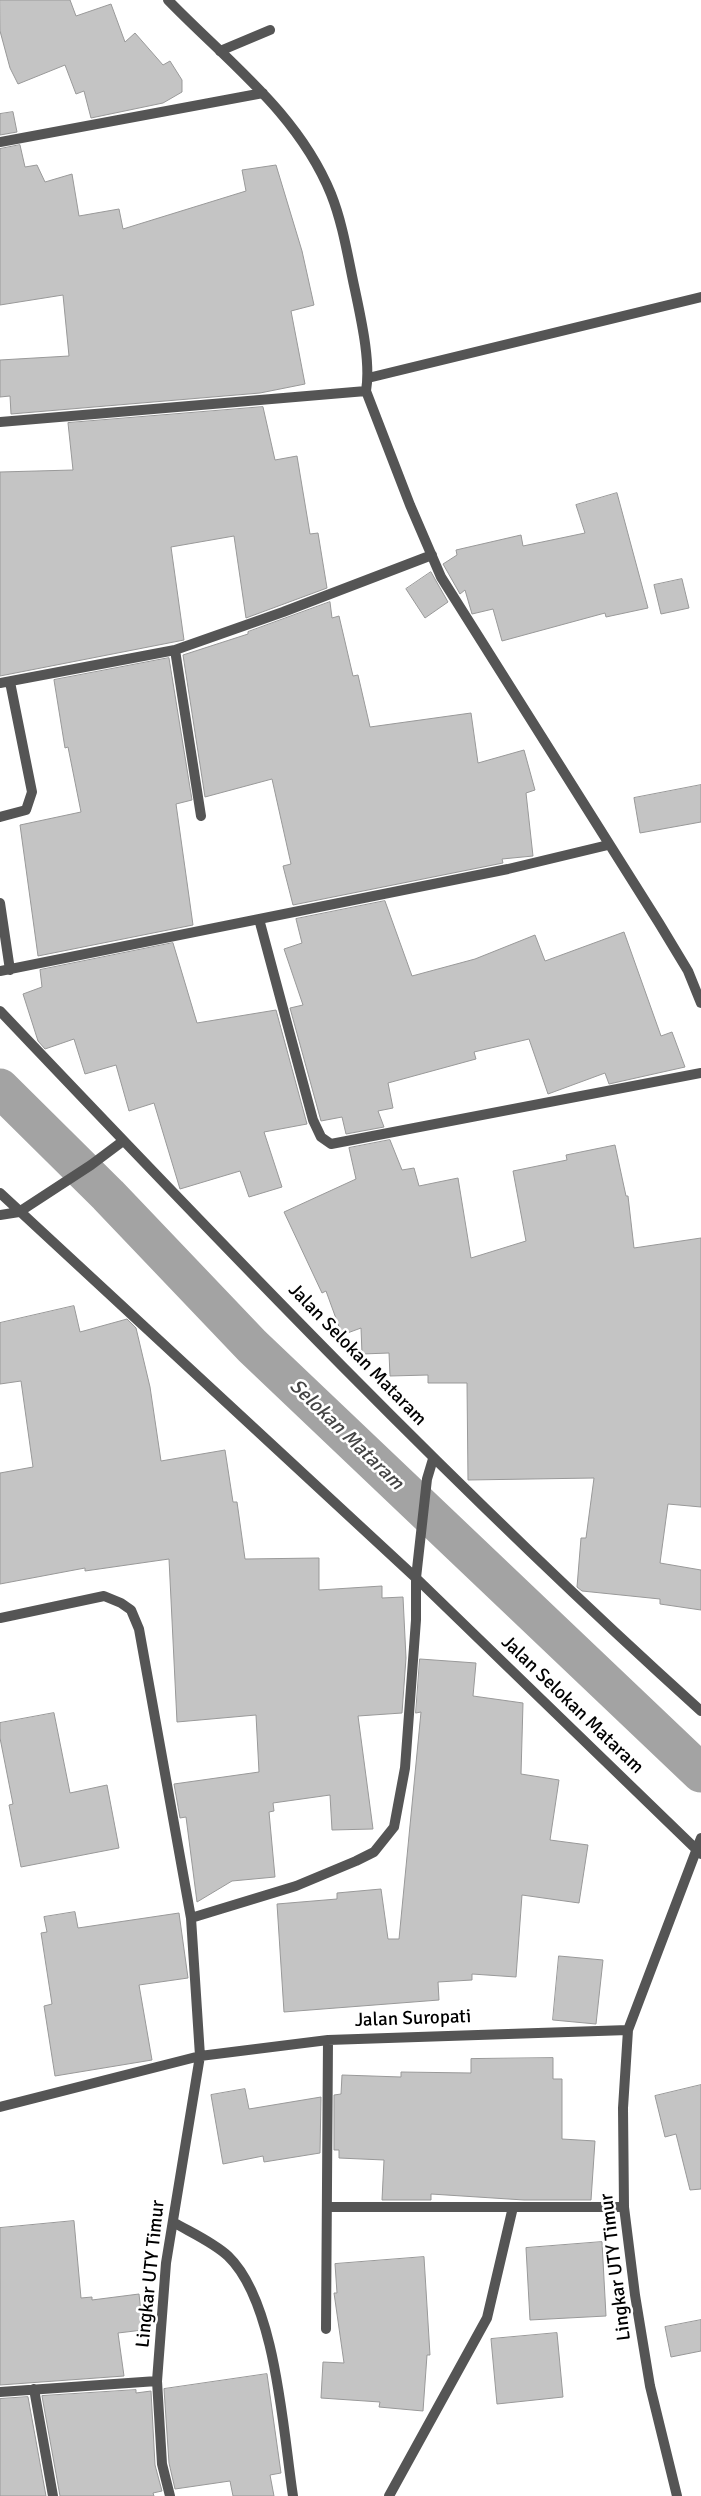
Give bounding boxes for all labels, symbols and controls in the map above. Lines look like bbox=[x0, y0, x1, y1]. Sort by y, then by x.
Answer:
street label: Jalan Selokan Mataram bbox=[283, 1279, 431, 1431]
water label: Selokan Mataram bbox=[284, 1375, 408, 1495]
street label: Jalan Selokan Mataram bbox=[496, 1631, 648, 1779]
street label: Jalan Suropati bbox=[354, 2006, 472, 2032]
street label: Lingkar UTY Timur bbox=[596, 2192, 636, 2342]
street label: Lingkar UTY Timur bbox=[132, 2199, 170, 2349]

